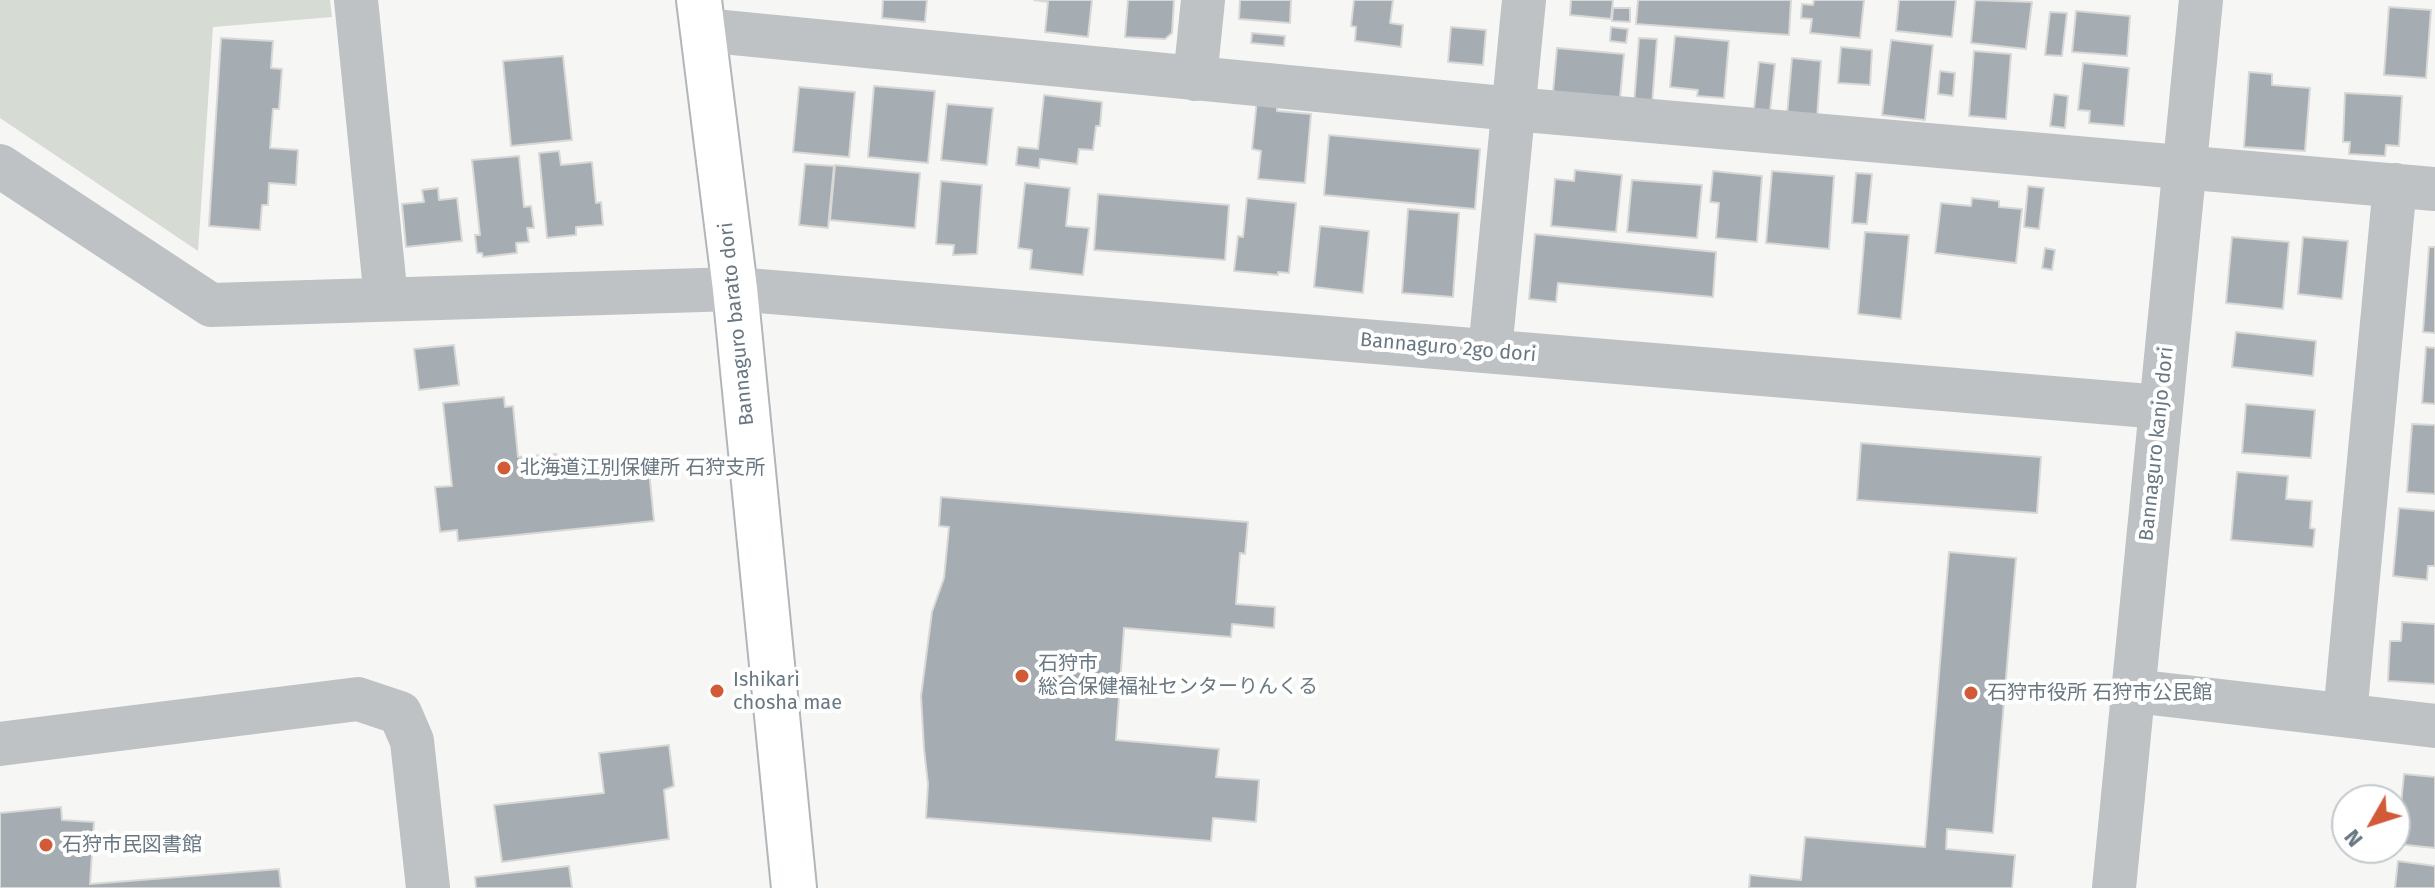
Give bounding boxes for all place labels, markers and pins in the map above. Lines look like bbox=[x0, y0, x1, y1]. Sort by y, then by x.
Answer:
place label: 北海道江別保健所 石狩支所 bbox=[520, 456, 765, 480]
marker: 北海道江別保健所 石狩支所 bbox=[495, 459, 513, 477]
place label: 石狩市 総合保健福祉センターりんくる bbox=[1038, 652, 1318, 699]
marker: 石狩市 総合保健福祉センターりんくる bbox=[1013, 667, 1031, 685]
place label: Ishikari chosha mae bbox=[733, 668, 842, 715]
place label: 石狩市役所 石狩市公民館 bbox=[1987, 681, 2212, 705]
marker: Ishikari chosha mae bbox=[708, 682, 726, 700]
marker: 石狩市役所 石狩市公民館 bbox=[1962, 684, 1980, 702]
place label: 石狩市民図書館 bbox=[62, 833, 202, 857]
marker: 石狩市民図書館 bbox=[37, 836, 55, 854]

